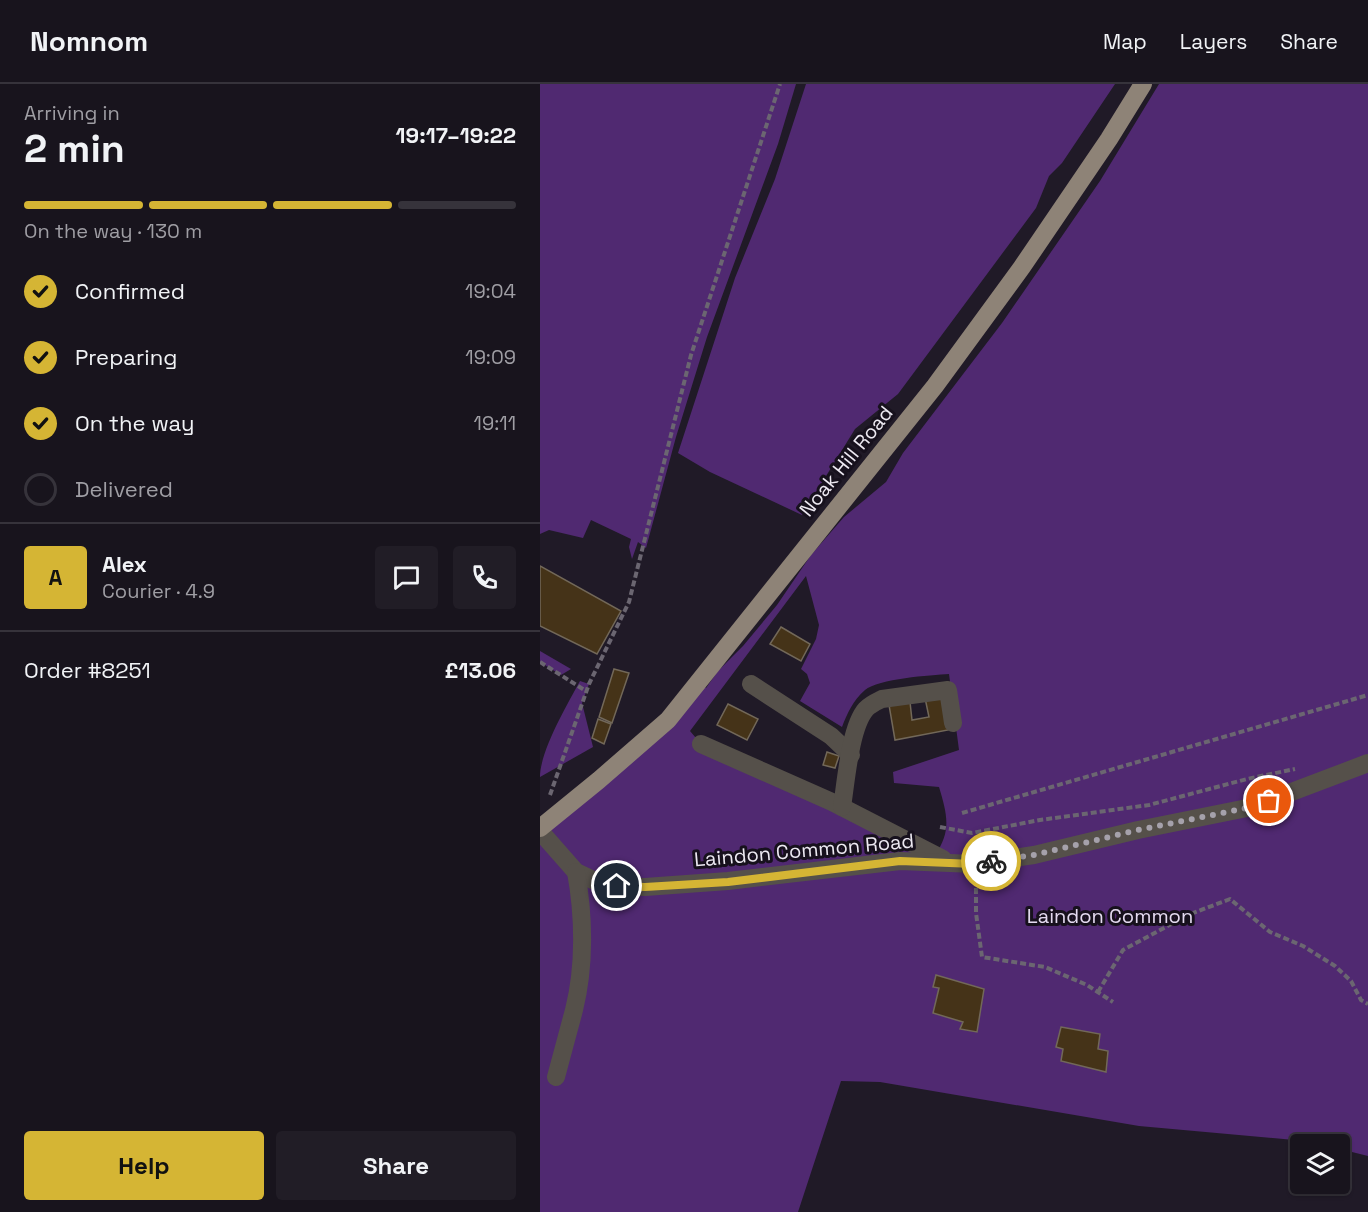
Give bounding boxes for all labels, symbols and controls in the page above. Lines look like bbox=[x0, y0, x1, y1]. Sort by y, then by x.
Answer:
text: Nomnom bbox=[30, 23, 148, 59]
text: Map bbox=[1103, 28, 1147, 55]
text: Layers bbox=[1180, 28, 1247, 55]
text: Share bbox=[1280, 28, 1338, 55]
text: Arriving in bbox=[24, 100, 120, 126]
text: 19:17–19:22 bbox=[396, 121, 516, 149]
text: 2 min bbox=[24, 124, 125, 173]
text: On the way · 130 m bbox=[24, 218, 202, 244]
icon: check bbox=[24, 275, 57, 308]
text: Confirmed bbox=[75, 277, 185, 305]
text: 19:04 bbox=[465, 278, 516, 304]
icon: check bbox=[24, 341, 57, 374]
text: Preparing bbox=[75, 343, 177, 371]
text: 19:09 bbox=[465, 344, 516, 370]
street label: Noak Hill Road bbox=[793, 400, 899, 522]
icon: check bbox=[24, 407, 57, 440]
text: On the way bbox=[75, 409, 194, 437]
text: 19:11 bbox=[474, 410, 516, 436]
text: Delivered bbox=[75, 475, 173, 503]
button: chat bbox=[375, 546, 438, 609]
button: phone bbox=[453, 546, 516, 609]
text: Alex bbox=[102, 550, 147, 578]
text: A bbox=[49, 563, 62, 591]
text: Courier · 4.9 bbox=[102, 578, 215, 604]
text: Order #8251 bbox=[24, 656, 151, 684]
text: £13.06 bbox=[444, 656, 516, 684]
pin bbox=[1243, 775, 1294, 826]
icon: bag bbox=[1252, 784, 1285, 817]
street label: Laindon Common Road bbox=[693, 827, 915, 873]
courier bbox=[961, 831, 1021, 891]
icon: bike bbox=[975, 845, 1008, 878]
pin bbox=[591, 860, 642, 911]
icon: home bbox=[600, 869, 633, 902]
park label: Laindon Common bbox=[1027, 903, 1193, 929]
button: Help bbox=[24, 1131, 264, 1200]
button: Share bbox=[276, 1131, 516, 1200]
map controls bbox=[1290, 1134, 1350, 1194]
button: layers bbox=[1290, 1134, 1350, 1194]

